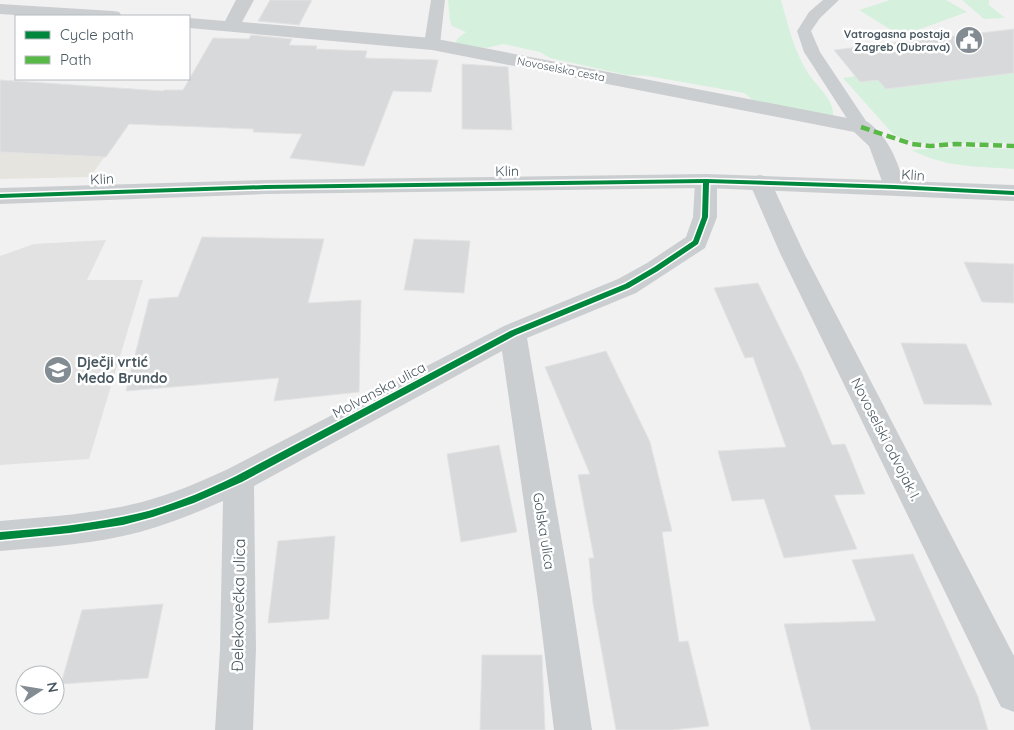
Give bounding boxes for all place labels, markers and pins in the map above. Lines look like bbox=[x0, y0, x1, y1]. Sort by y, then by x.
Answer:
public building icon: Vatrogasna postaja Zagreb (Dubrava) bbox=[954, 25, 984, 55]
place label: Vatrogasna postaja Zagreb (Dubrava) bbox=[844, 27, 950, 54]
place label: Dječji vrtić Medo Brundo bbox=[77, 353, 168, 387]
school or university icon: Dječji vrtić Medo Brundo bbox=[43, 355, 73, 385]

